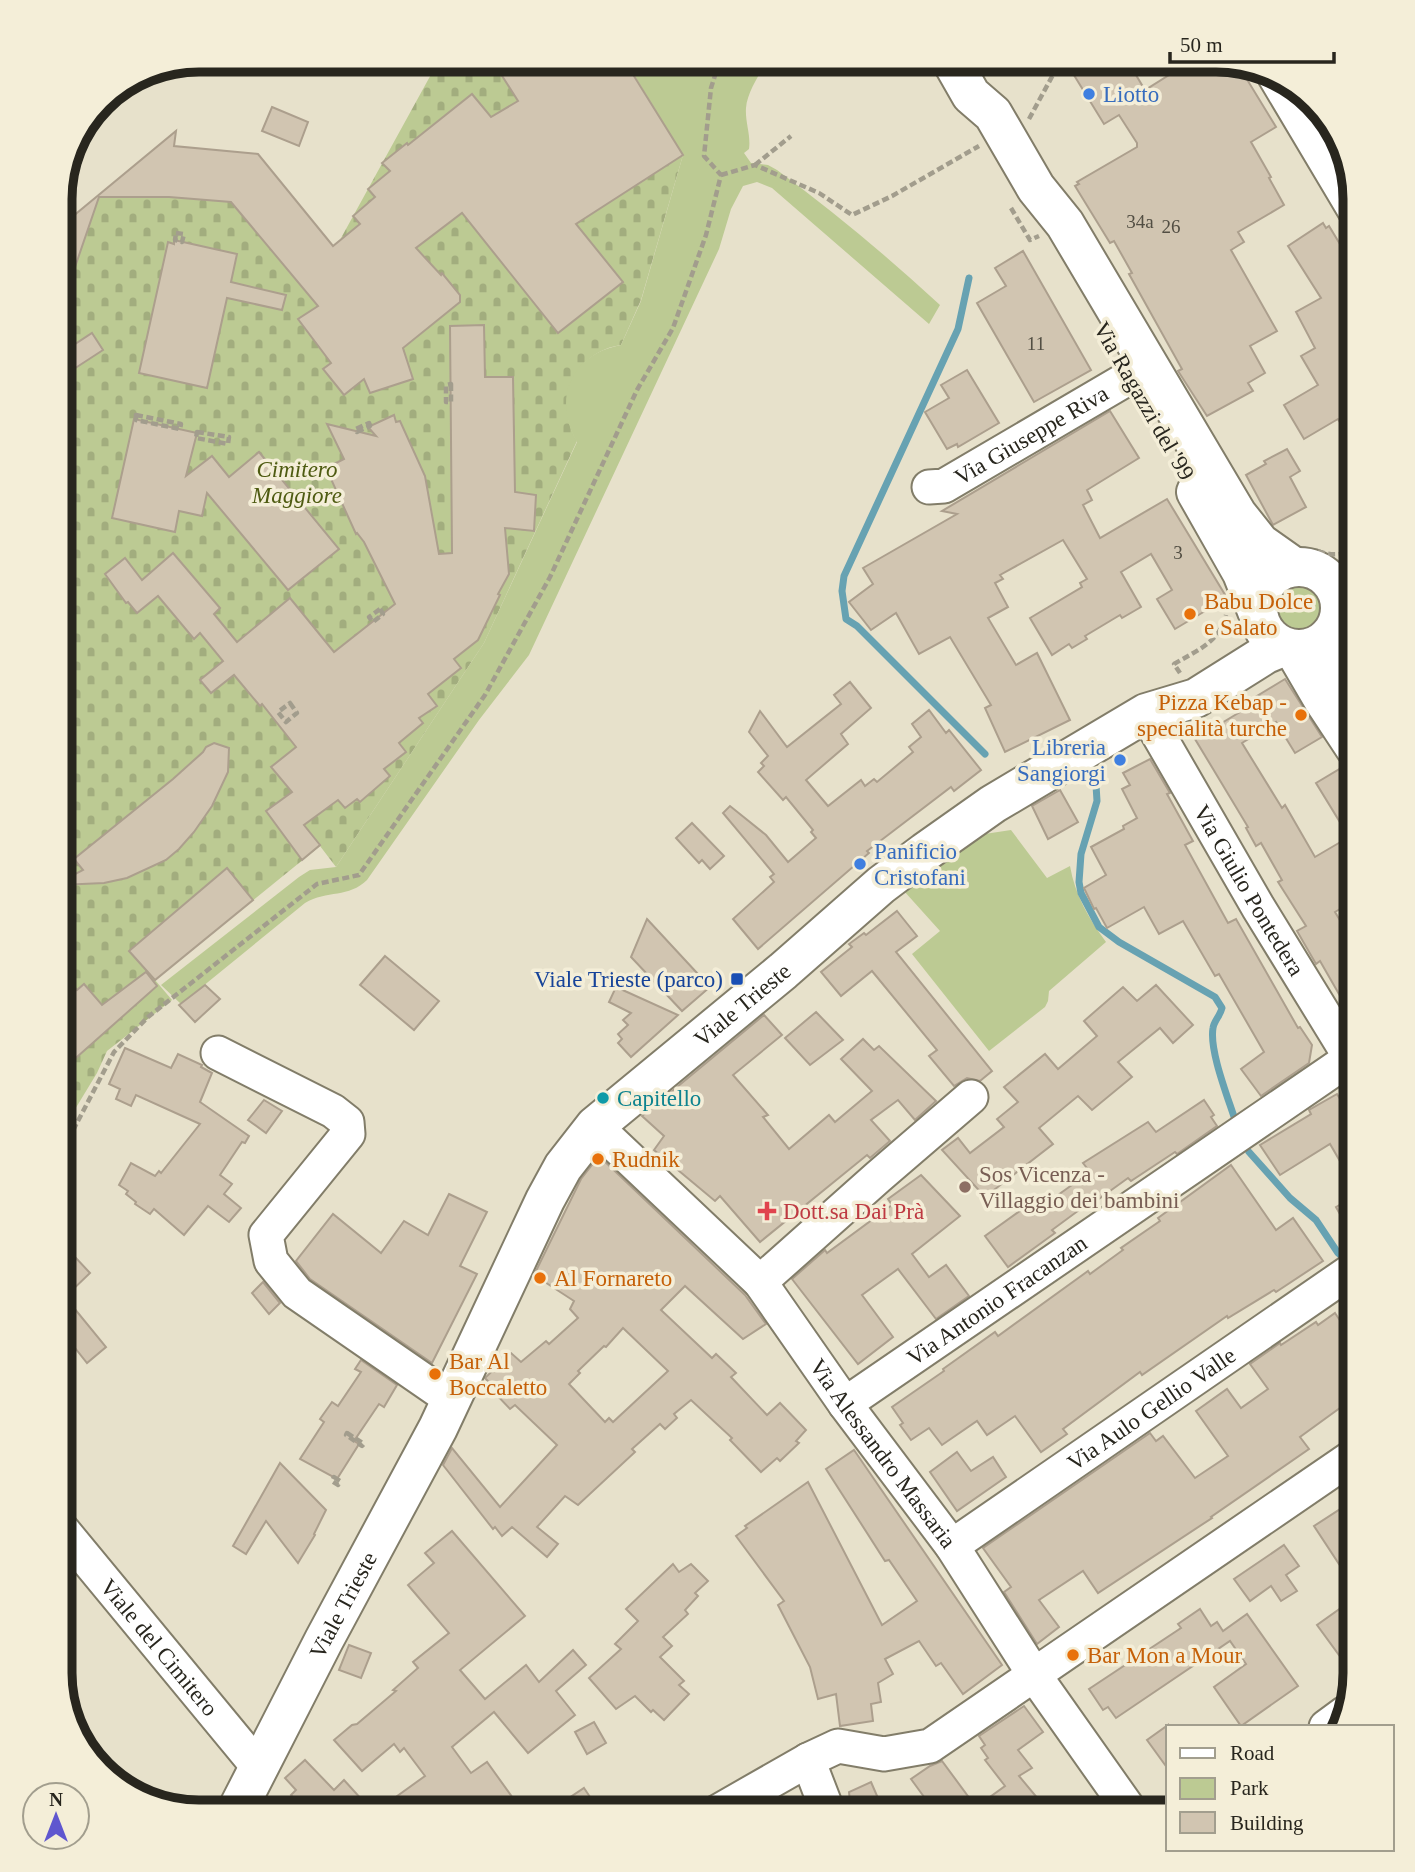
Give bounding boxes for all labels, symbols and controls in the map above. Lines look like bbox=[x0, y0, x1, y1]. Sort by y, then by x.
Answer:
scale bar bbox=[1170, 21, 1334, 65]
text: 50 m bbox=[1180, 33, 1223, 57]
place label: Liotto bbox=[1103, 82, 1159, 107]
marker: Liotto bbox=[1081, 86, 1097, 102]
house number: 34a bbox=[1126, 211, 1154, 232]
house number: 26 bbox=[1162, 216, 1181, 237]
street label: Via Ragazzi del '99 bbox=[1089, 318, 1199, 484]
house number: 11 bbox=[1027, 333, 1045, 354]
street label: Via Giuseppe Riva bbox=[950, 380, 1112, 490]
park label: Cimitero Maggiore bbox=[251, 457, 342, 508]
house number: 3 bbox=[1173, 542, 1183, 563]
place label: Babu Dolce e Salato bbox=[1204, 589, 1313, 640]
marker: Babu Dolce e Salato bbox=[1182, 606, 1198, 622]
place label: Pizza Kebap - specialità turche bbox=[1137, 690, 1287, 741]
marker: Pizza Kebap - specialità turche bbox=[1293, 707, 1309, 723]
place label: Libreria Sangiorgi bbox=[1017, 735, 1106, 786]
marker: Libreria Sangiorgi bbox=[1112, 752, 1128, 768]
street label: Via Giulio Pontedera bbox=[1189, 800, 1309, 980]
place label: Panificio Cristofani bbox=[874, 839, 966, 890]
marker: Panificio Cristofani bbox=[852, 856, 868, 872]
street label: Viale Trieste bbox=[689, 958, 795, 1052]
place label: Viale Trieste (parco) bbox=[534, 967, 723, 992]
marker: Viale Trieste (parco) bbox=[729, 971, 745, 987]
place label: Capitello bbox=[617, 1086, 701, 1111]
marker: Capitello bbox=[595, 1090, 611, 1106]
place label: Rudnik bbox=[612, 1147, 680, 1172]
marker: Rudnik bbox=[590, 1151, 606, 1167]
place label: Sos Vicenza - Villaggio dei bambini bbox=[979, 1162, 1179, 1213]
marker: Sos Vicenza - Villaggio dei bambini bbox=[957, 1179, 973, 1195]
place label: Dott.sa Dai Prà bbox=[783, 1199, 924, 1224]
marker: Dott.sa Dai Prà bbox=[757, 1201, 777, 1221]
street label: Via Antonio Fracanzan bbox=[902, 1230, 1092, 1370]
place label: Al Fornareto bbox=[554, 1266, 672, 1291]
marker: Al Fornareto bbox=[532, 1270, 548, 1286]
street label: Via Aulo Gellio Valle bbox=[1063, 1342, 1240, 1475]
place label: Bar Al Boccaletto bbox=[449, 1349, 547, 1400]
street label: Via Alessandro Massaria bbox=[805, 1354, 961, 1553]
marker: Bar Al Boccaletto bbox=[427, 1366, 443, 1382]
street label: Viale Trieste bbox=[304, 1548, 382, 1662]
street label: Viale del Cimitero bbox=[96, 1574, 223, 1721]
place label: Bar Mon a Mour bbox=[1087, 1643, 1243, 1668]
marker: Bar Mon a Mour bbox=[1065, 1647, 1081, 1663]
legend bbox=[1166, 1725, 1394, 1851]
text: Road bbox=[1230, 1741, 1275, 1765]
text: Park bbox=[1230, 1776, 1269, 1800]
north arrow bbox=[21, 1781, 91, 1851]
text: N bbox=[49, 1789, 63, 1810]
text: Building bbox=[1230, 1811, 1304, 1835]

